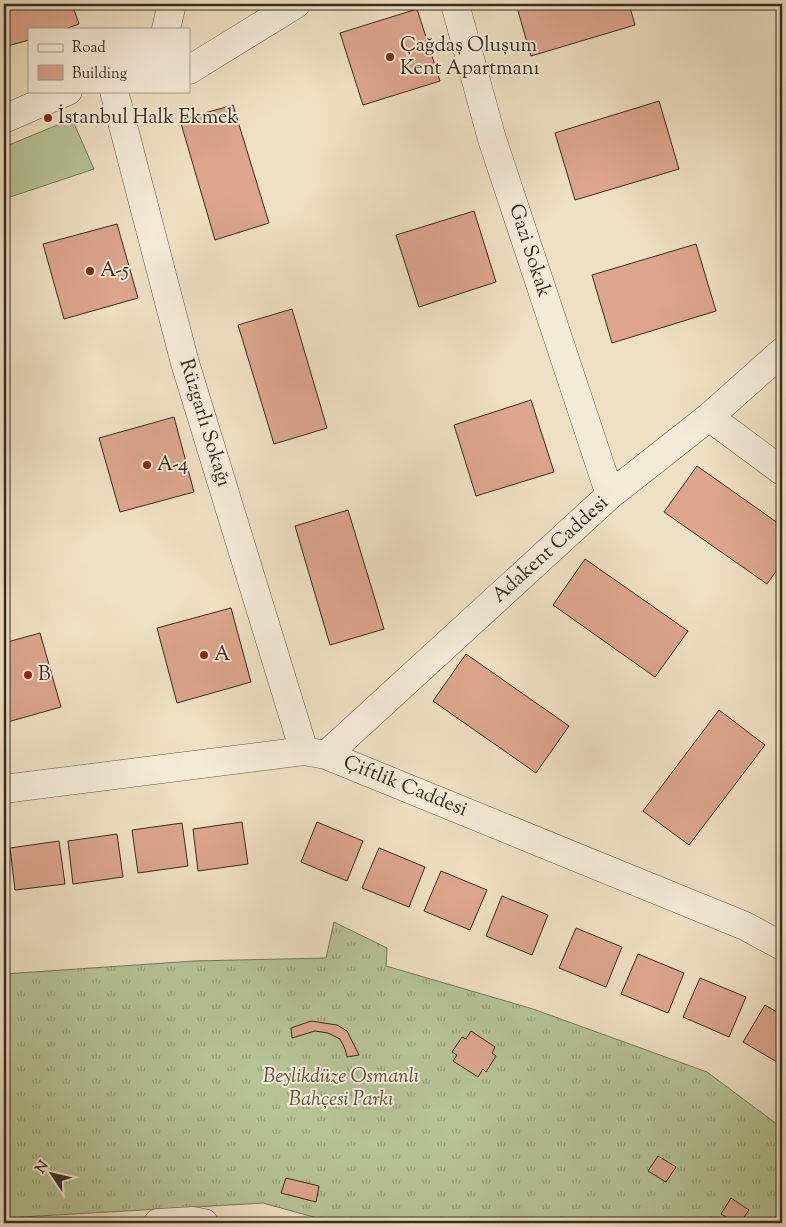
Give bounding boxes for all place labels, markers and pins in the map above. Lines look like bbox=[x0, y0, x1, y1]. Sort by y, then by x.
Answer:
place label: Çağdaş Oluşum Kent Apartmanı bbox=[400, 32, 540, 84]
marker: Çağdaş Oluşum Kent Apartmanı bbox=[384, 51, 396, 63]
place label: İstanbul Halk Ekmek bbox=[58, 104, 238, 133]
marker: İstanbul Halk Ekmek bbox=[42, 112, 54, 124]
place label: A-5 bbox=[100, 257, 129, 286]
marker: A-5 bbox=[84, 265, 96, 277]
place label: A-4 bbox=[157, 451, 188, 480]
marker: A-4 bbox=[141, 459, 153, 471]
place label: A bbox=[214, 641, 230, 670]
marker: A bbox=[198, 649, 210, 661]
place label: B bbox=[38, 661, 51, 690]
marker: B bbox=[22, 669, 34, 681]

